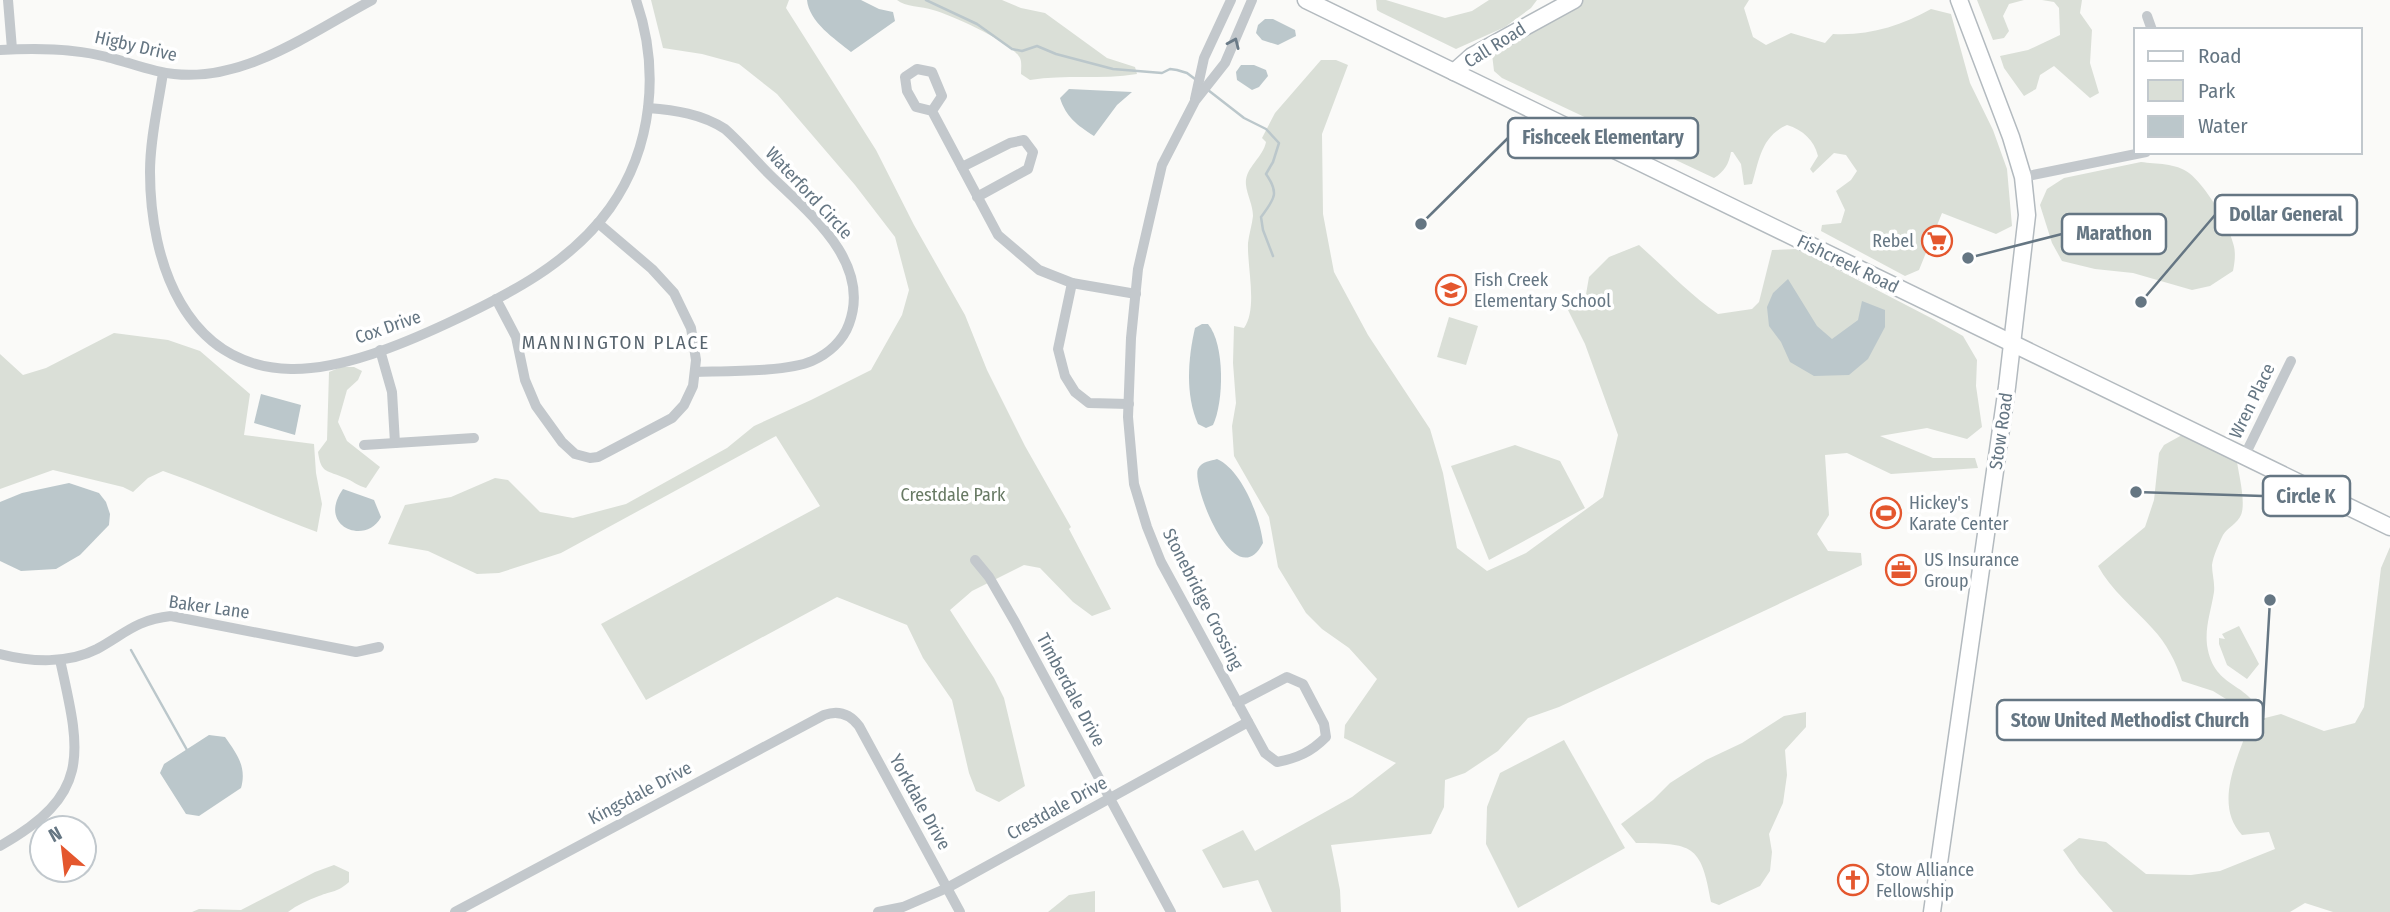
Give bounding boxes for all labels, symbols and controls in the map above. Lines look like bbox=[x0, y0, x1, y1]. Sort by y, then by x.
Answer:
street label: Call Road bbox=[1460, 17, 1530, 73]
street label: Higby Drive bbox=[93, 26, 179, 66]
legend bbox=[2134, 28, 2362, 154]
one-way arrow bbox=[1226, 37, 1240, 50]
text: Road bbox=[2198, 43, 2242, 69]
text: Park bbox=[2198, 78, 2236, 104]
text: Water bbox=[2198, 113, 2248, 139]
callout: Fishceek Elementary bbox=[1508, 118, 1698, 158]
text: Fishceek Elementary bbox=[1522, 126, 1685, 149]
street label: Waterford Circle bbox=[761, 142, 857, 244]
callout: Dollar General bbox=[2215, 195, 2357, 235]
text: Dollar General bbox=[2229, 203, 2343, 226]
callout: Marathon bbox=[2062, 214, 2166, 254]
text: Marathon bbox=[2076, 222, 2152, 245]
supermarket icon: Rebel bbox=[1920, 224, 1954, 258]
street label: Fishcreek Road bbox=[1794, 230, 1902, 298]
place label: Rebel bbox=[1872, 230, 1914, 252]
place label: Fish Creek Elementary School bbox=[1474, 269, 1611, 312]
school or university icon: Fish Creek Elementary School bbox=[1434, 273, 1468, 307]
street label: Cox Drive bbox=[352, 305, 424, 349]
district label: MANNINGTON PLACE bbox=[522, 331, 710, 354]
street label: Wren Place bbox=[2224, 360, 2280, 442]
street label: Stow Road bbox=[1985, 391, 2017, 471]
callout: Circle K bbox=[2263, 476, 2350, 516]
park label: Crestdale Park bbox=[901, 484, 1006, 506]
text: Circle K bbox=[2276, 485, 2337, 508]
place label: Hickey's Karate Center bbox=[1909, 492, 2009, 535]
sports icon: Hickey's Karate Center bbox=[1869, 496, 1903, 530]
street label: Stonebridge Crossing bbox=[1158, 525, 1248, 674]
place label: US Insurance Group bbox=[1924, 549, 2019, 592]
office icon: US Insurance Group bbox=[1884, 553, 1918, 587]
street label: Baker Lane bbox=[167, 590, 251, 624]
street label: Timberdale Drive bbox=[1032, 630, 1110, 751]
callout: Stow United Methodist Church bbox=[1997, 700, 2263, 740]
text: Stow United Methodist Church bbox=[2011, 709, 2249, 732]
street label: Yorkdale Drive bbox=[885, 750, 955, 854]
street label: Kingsdale Drive bbox=[585, 757, 695, 829]
street label: Crestdale Drive bbox=[1003, 771, 1111, 845]
north arrow bbox=[28, 814, 98, 884]
text: N bbox=[45, 822, 66, 847]
place label: Stow Alliance Fellowship bbox=[1876, 859, 1974, 902]
church icon: Stow Alliance Fellowship bbox=[1836, 863, 1870, 897]

